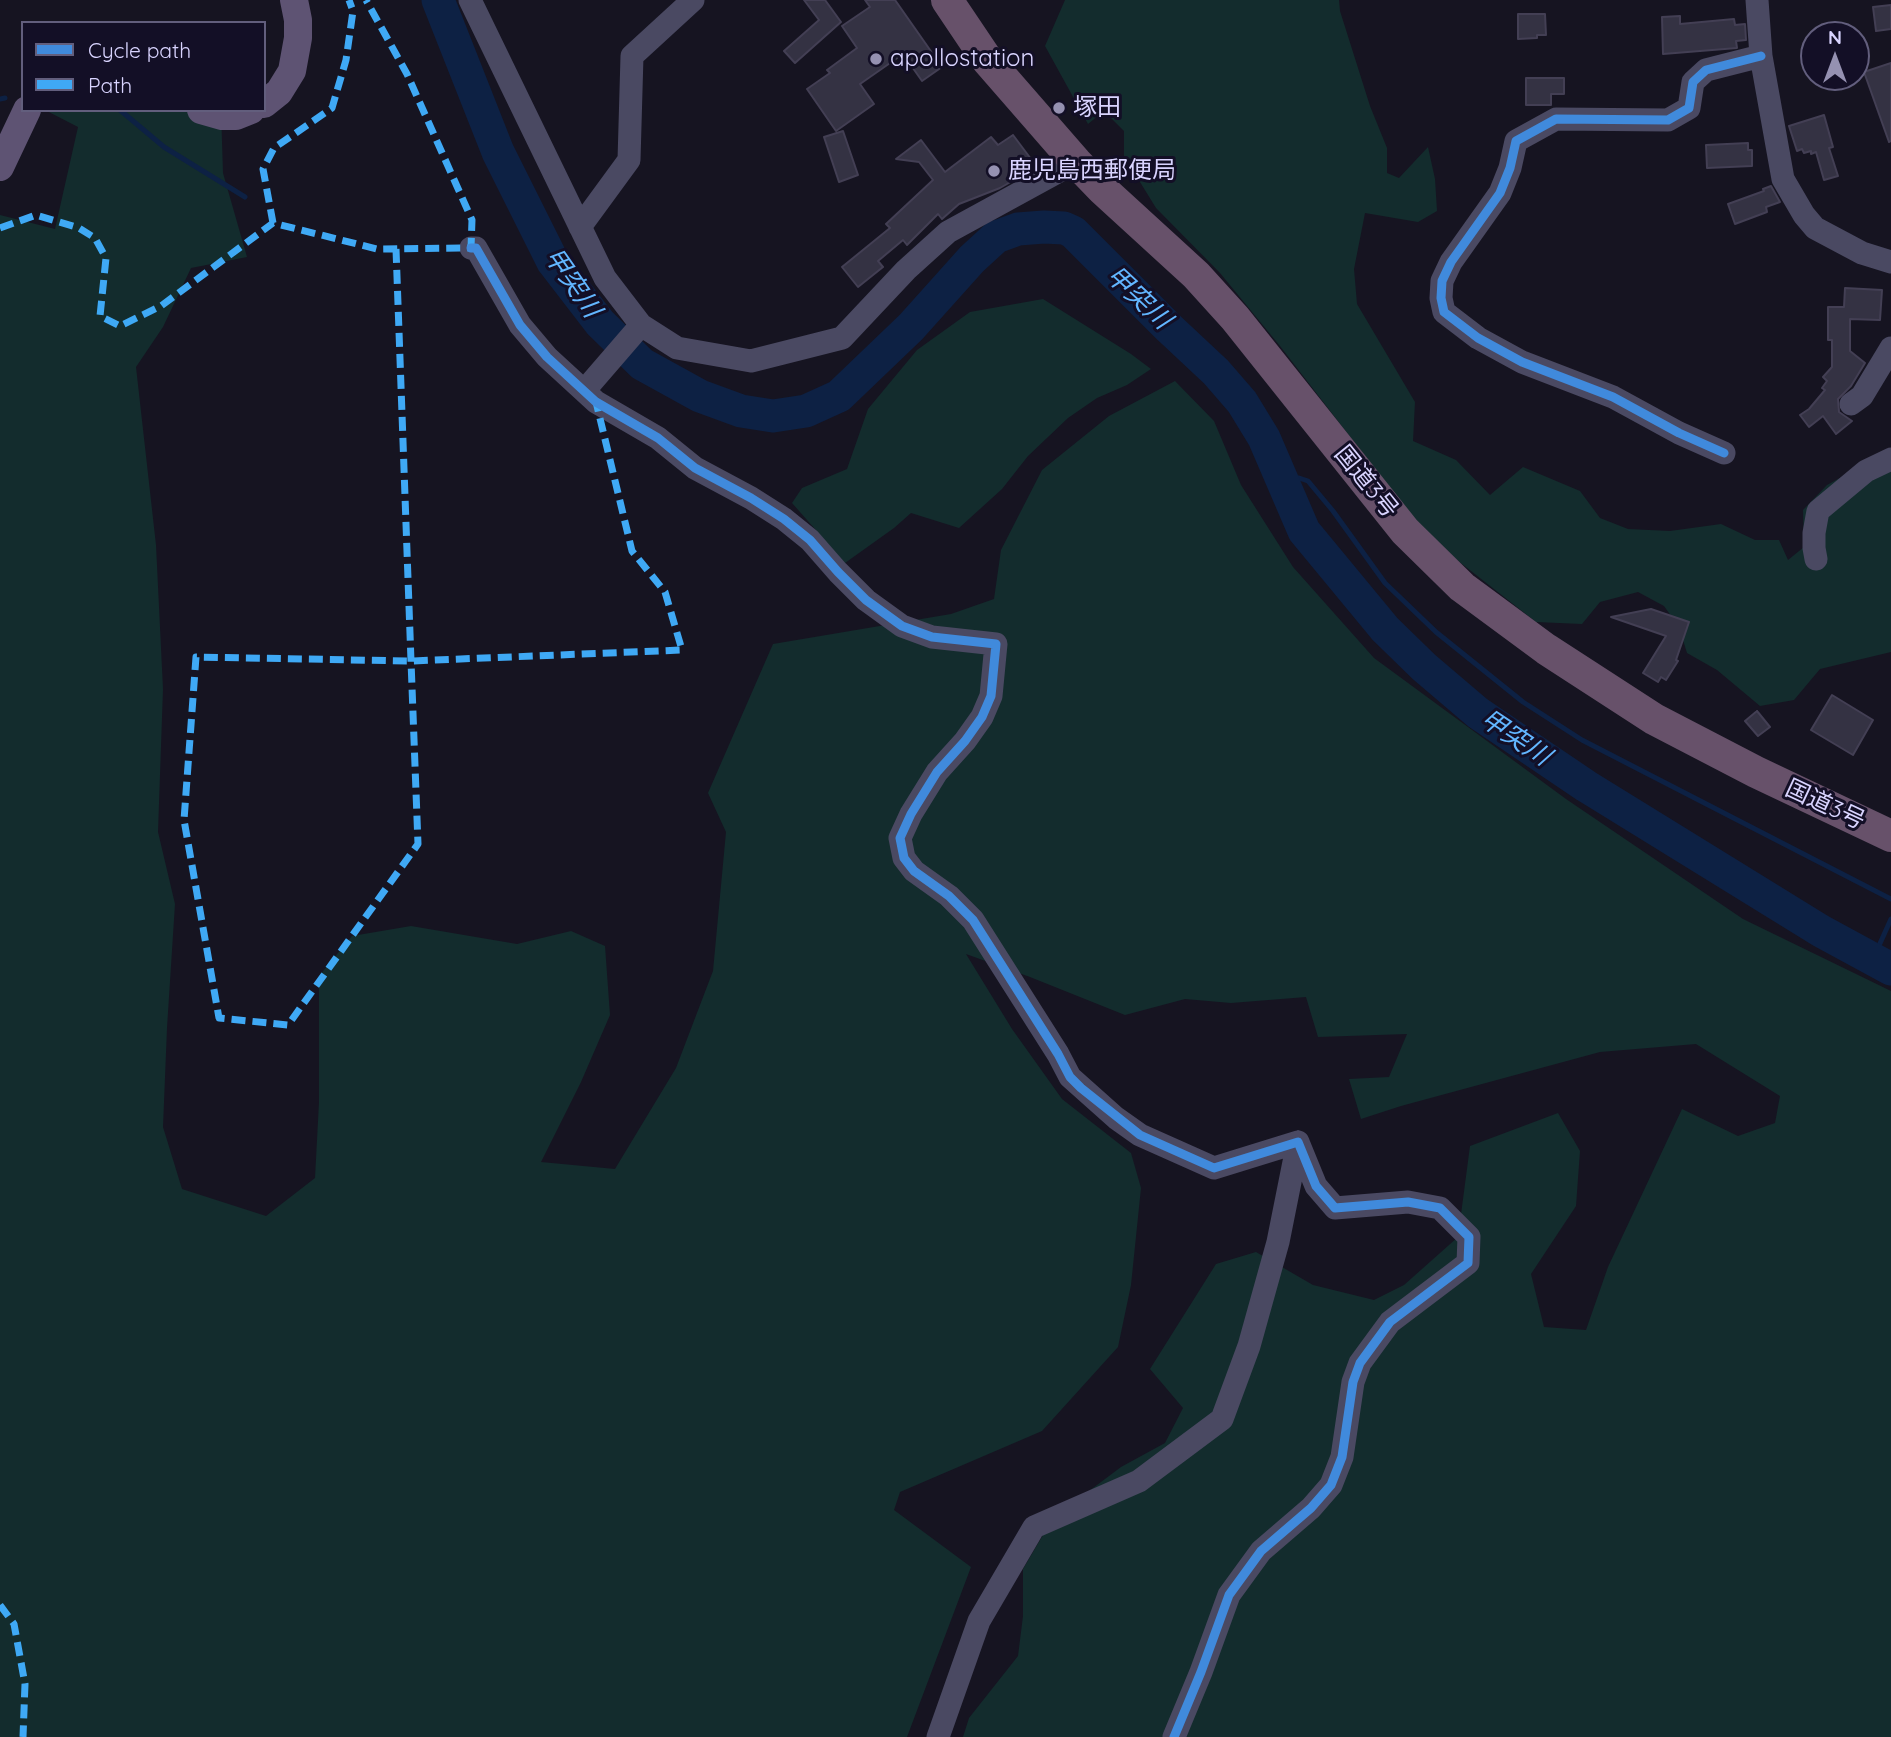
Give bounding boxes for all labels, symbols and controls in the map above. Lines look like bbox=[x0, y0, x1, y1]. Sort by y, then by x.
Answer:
legend bbox=[21, 21, 266, 112]
north arrow bbox=[1800, 21, 1870, 91]
text: N bbox=[1828, 25, 1842, 49]
text: Cycle path bbox=[88, 37, 191, 63]
place label: apollostation bbox=[890, 45, 1034, 73]
marker: apollostation bbox=[868, 51, 884, 67]
text: Path bbox=[88, 72, 132, 98]
place label: 塚田 bbox=[1073, 94, 1121, 122]
marker: 塚田 bbox=[1051, 100, 1067, 116]
place label: 鹿児島西郵便局 bbox=[1008, 157, 1176, 185]
marker: 鹿児島西郵便局 bbox=[986, 163, 1002, 179]
water label: 甲突川 bbox=[537, 242, 607, 324]
water label: 甲突川 bbox=[1099, 260, 1177, 336]
street label: 国道3号 bbox=[1328, 440, 1404, 524]
water label: 甲突川 bbox=[1474, 703, 1556, 773]
street label: 国道3号 bbox=[1781, 774, 1869, 836]

